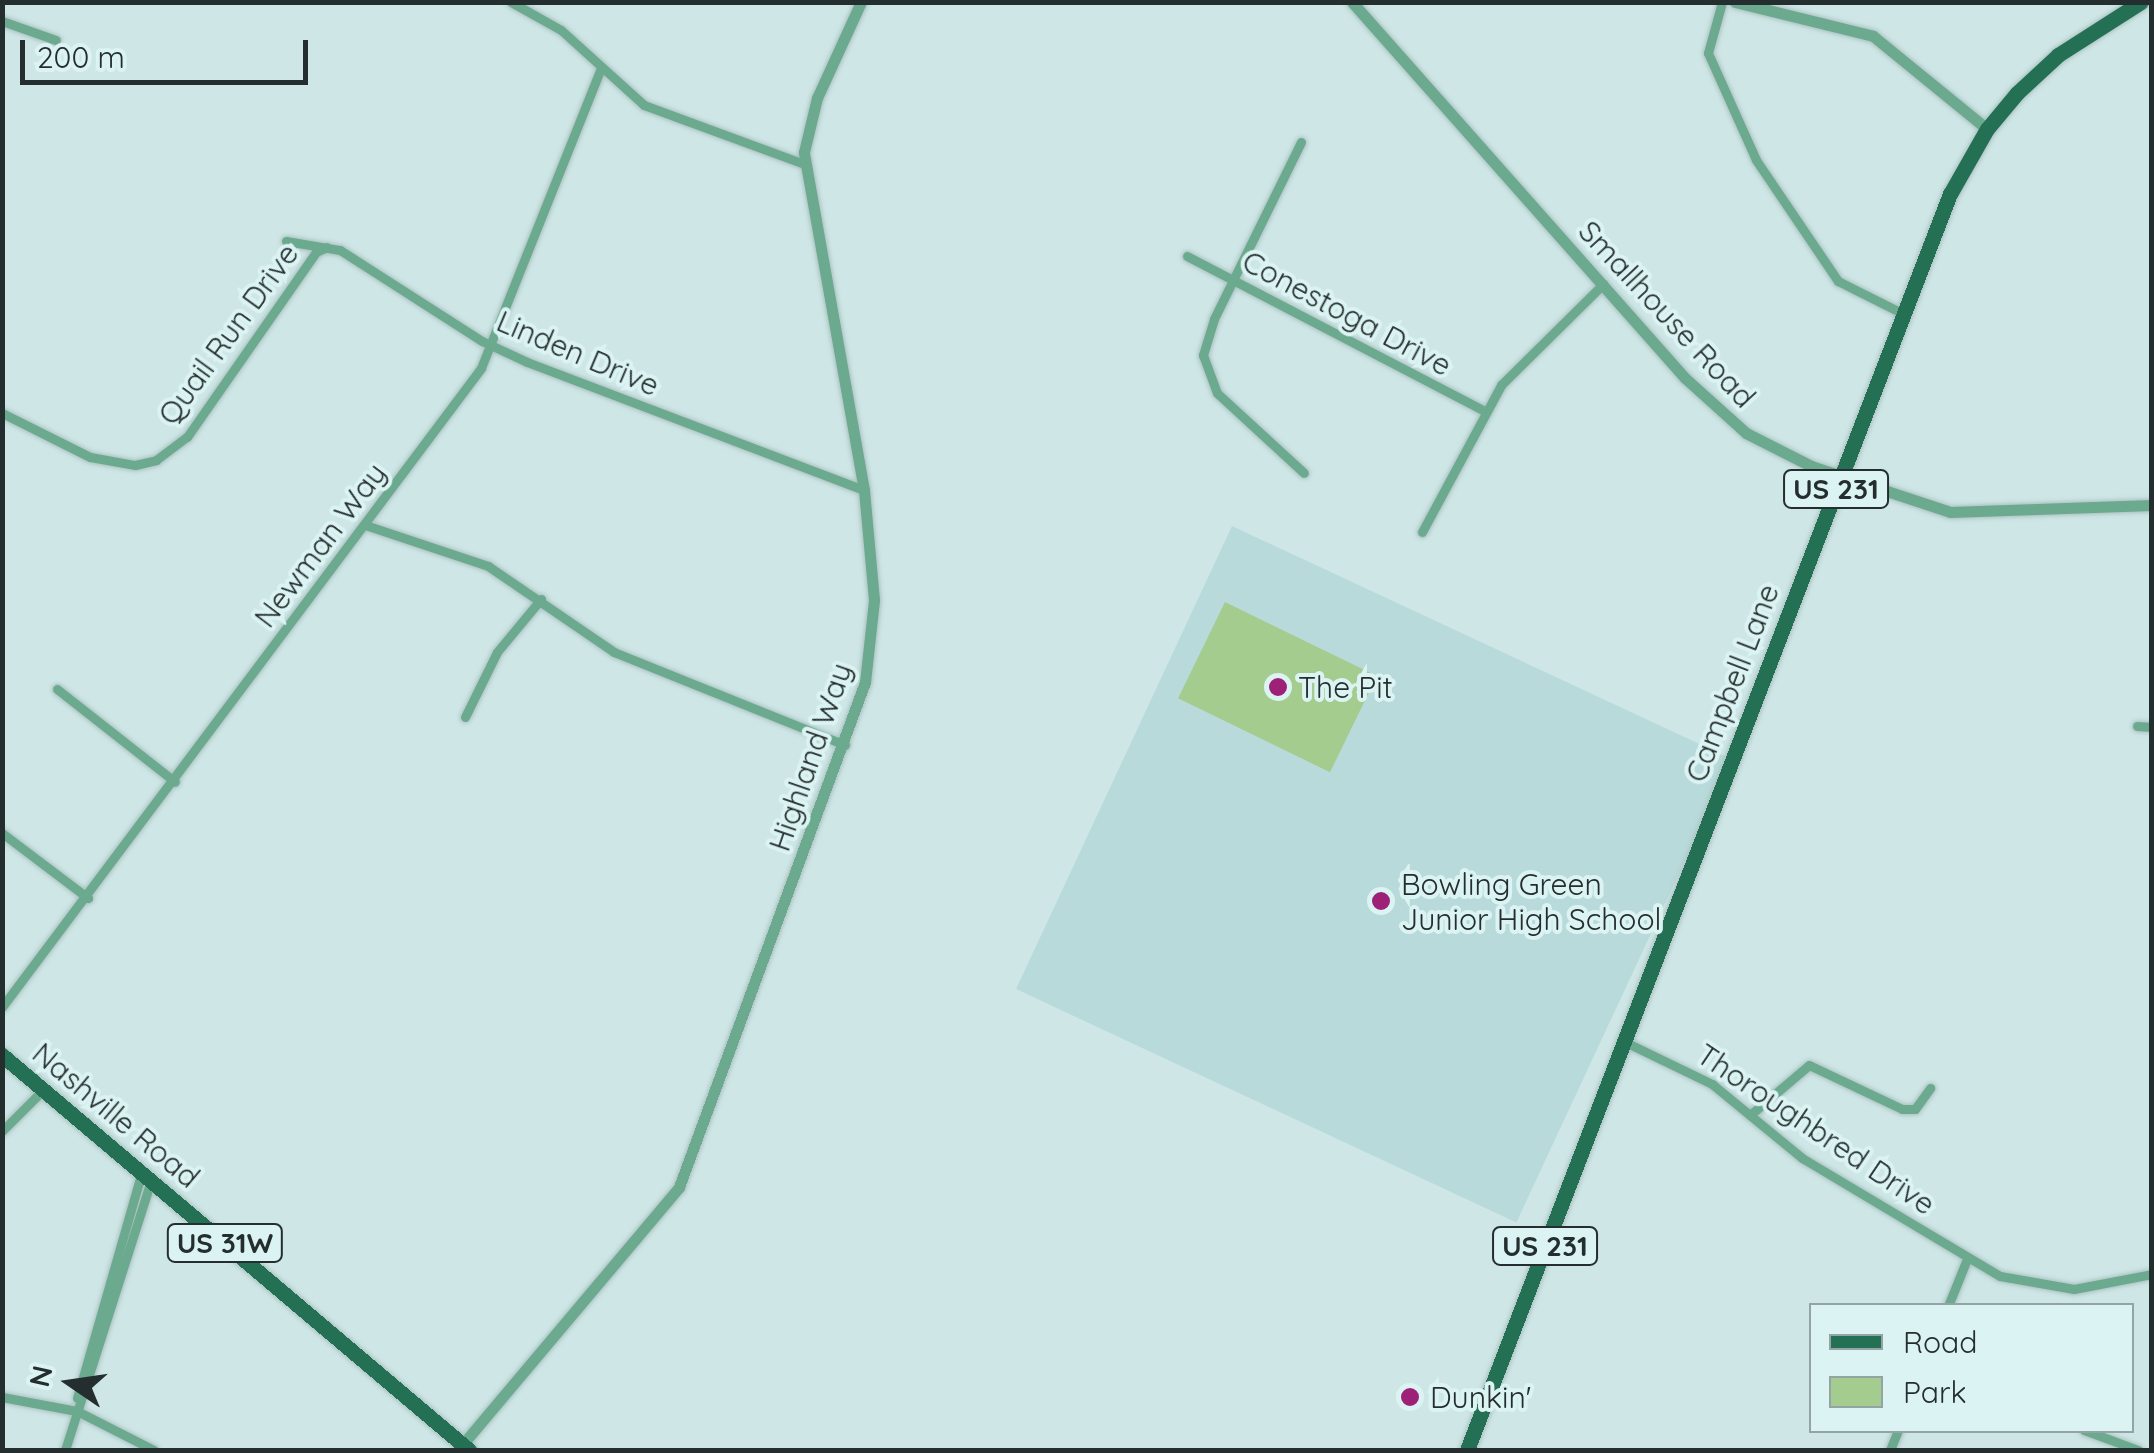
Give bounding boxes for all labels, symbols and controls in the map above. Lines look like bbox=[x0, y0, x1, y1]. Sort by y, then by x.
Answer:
scale bar bbox=[25, 20, 312, 82]
text: 200 m bbox=[37, 38, 125, 76]
street label: Smallhouse Road bbox=[1571, 213, 1763, 415]
street label: Quail Run Drive bbox=[150, 237, 306, 431]
street label: Conestoga Drive bbox=[1236, 243, 1458, 383]
street label: Linden Drive bbox=[492, 303, 664, 403]
street label: Newman Way bbox=[247, 456, 393, 634]
road number: US 231 bbox=[1781, 466, 1891, 512]
street label: Campbell Lane bbox=[1678, 579, 1786, 787]
street label: Highland Way bbox=[761, 658, 859, 856]
place label: The Pit bbox=[1298, 669, 1393, 705]
marker: The Pit bbox=[1267, 676, 1289, 698]
place label: Bowling Green Junior High School bbox=[1401, 866, 1661, 936]
marker: Bowling Green Junior High School bbox=[1370, 890, 1392, 912]
street label: Nashville Road bbox=[25, 1035, 207, 1195]
street label: Thoroughbred Drive bbox=[1690, 1036, 1942, 1222]
road number: US 31W bbox=[165, 1220, 285, 1266]
road number: US 231 bbox=[1490, 1223, 1600, 1269]
legend bbox=[1809, 1303, 2134, 1433]
text: Road bbox=[1903, 1323, 1977, 1361]
north arrow bbox=[20, 1333, 120, 1433]
text: N bbox=[21, 1362, 60, 1390]
text: Park bbox=[1903, 1373, 1967, 1411]
place label: Dunkin' bbox=[1430, 1379, 1532, 1415]
marker: Dunkin' bbox=[1399, 1386, 1421, 1408]

